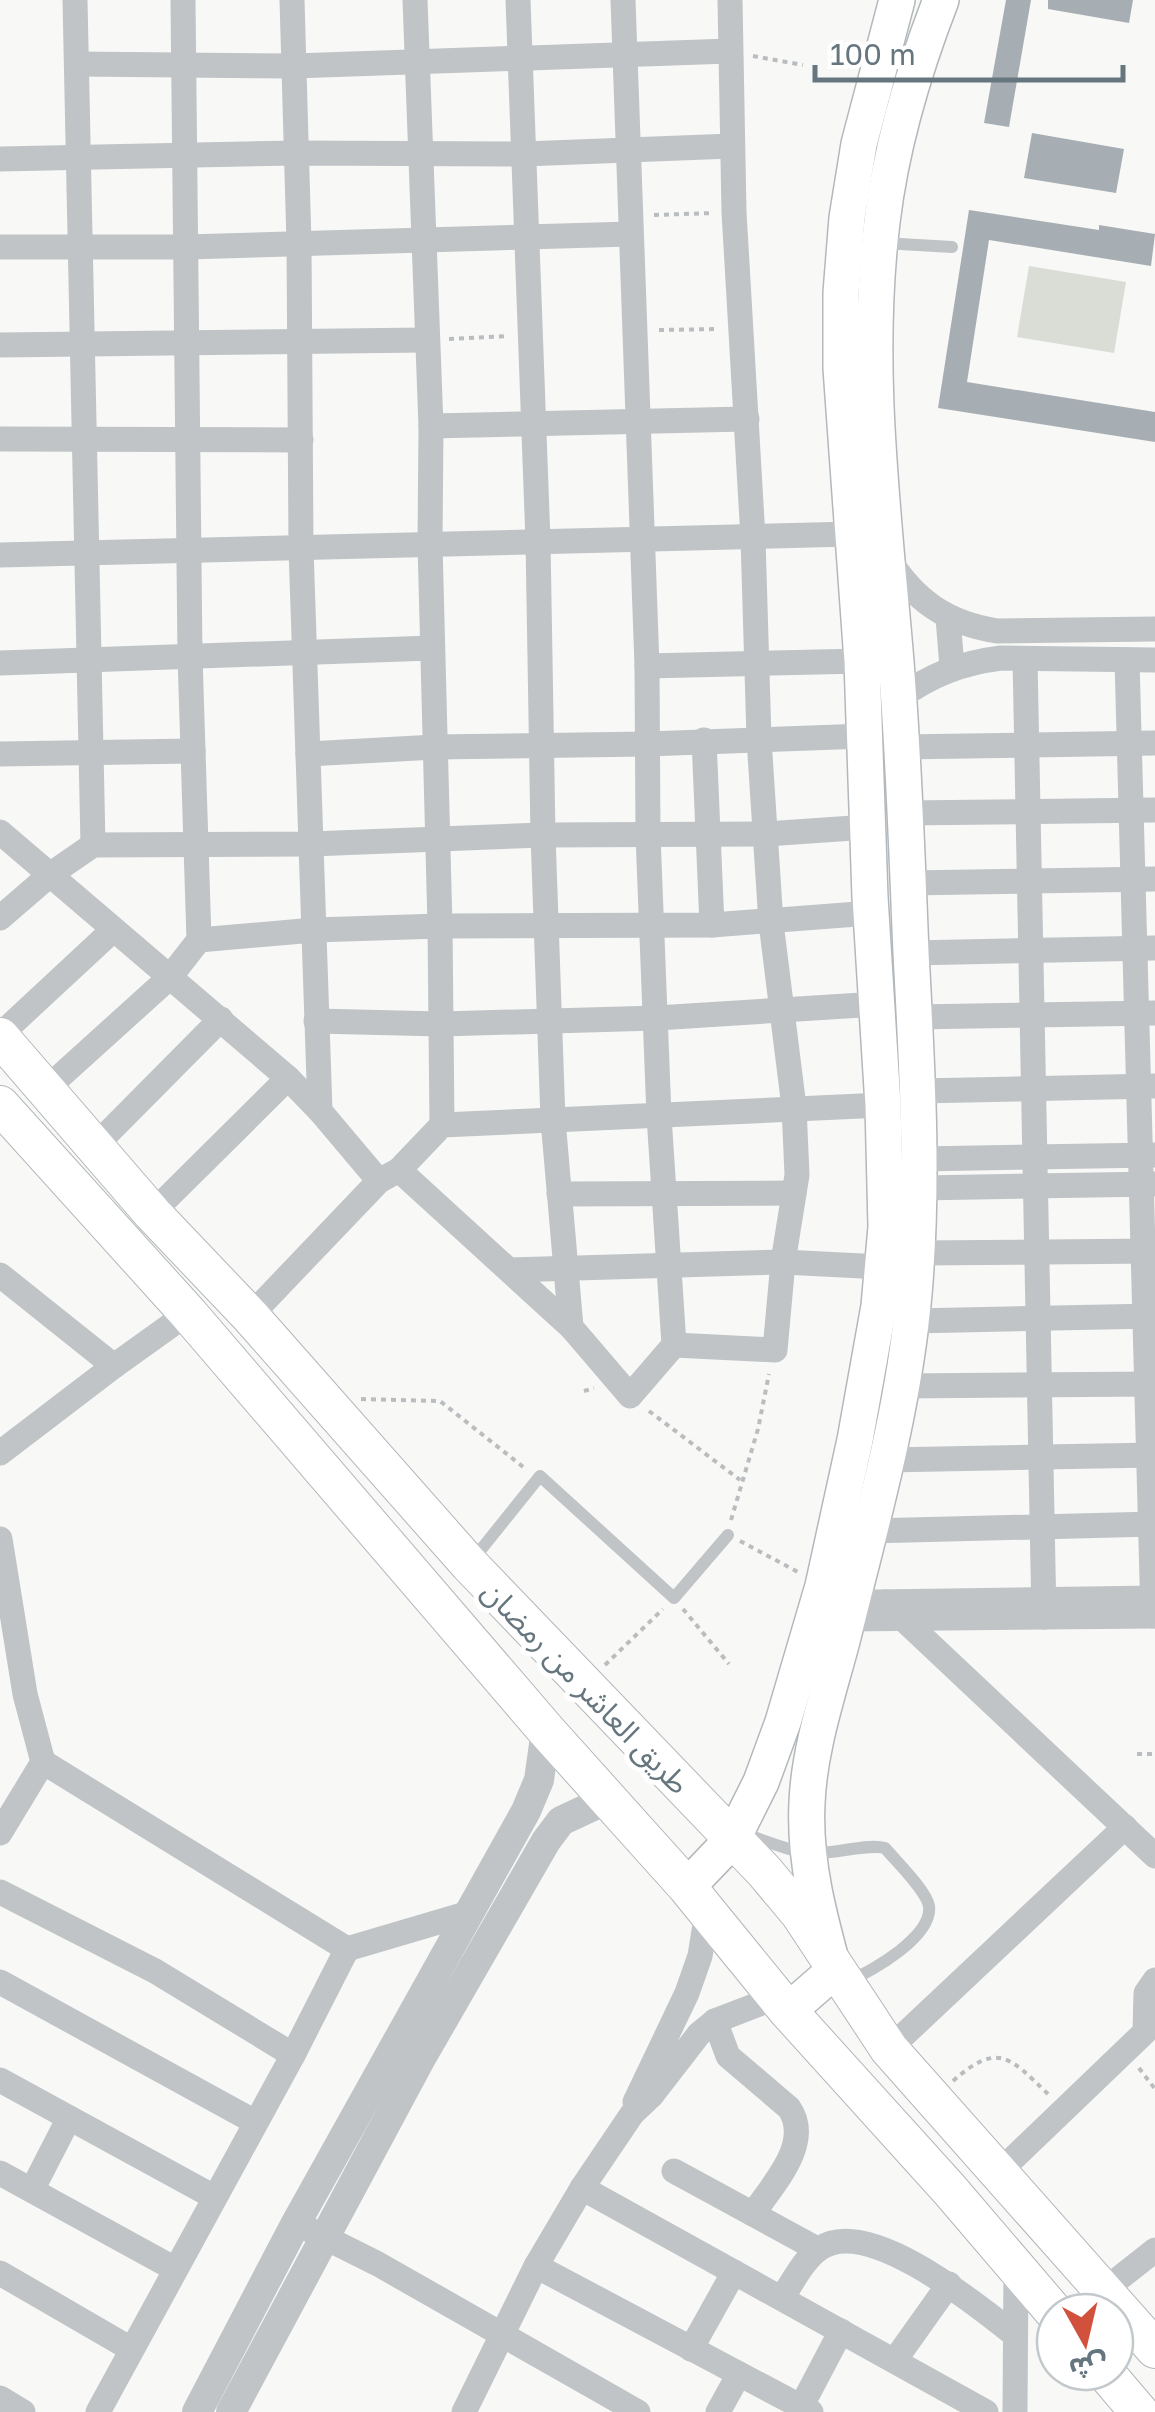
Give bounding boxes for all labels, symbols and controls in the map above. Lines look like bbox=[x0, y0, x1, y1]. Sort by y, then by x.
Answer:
scale bar bbox=[815, 20, 1122, 82]
text: 100 m bbox=[830, 36, 916, 72]
street label: طريق العاشر من رمضان bbox=[474, 1573, 697, 1802]
north arrow bbox=[1035, 2292, 1135, 2392]
text: ش bbox=[1067, 2348, 1110, 2386]

